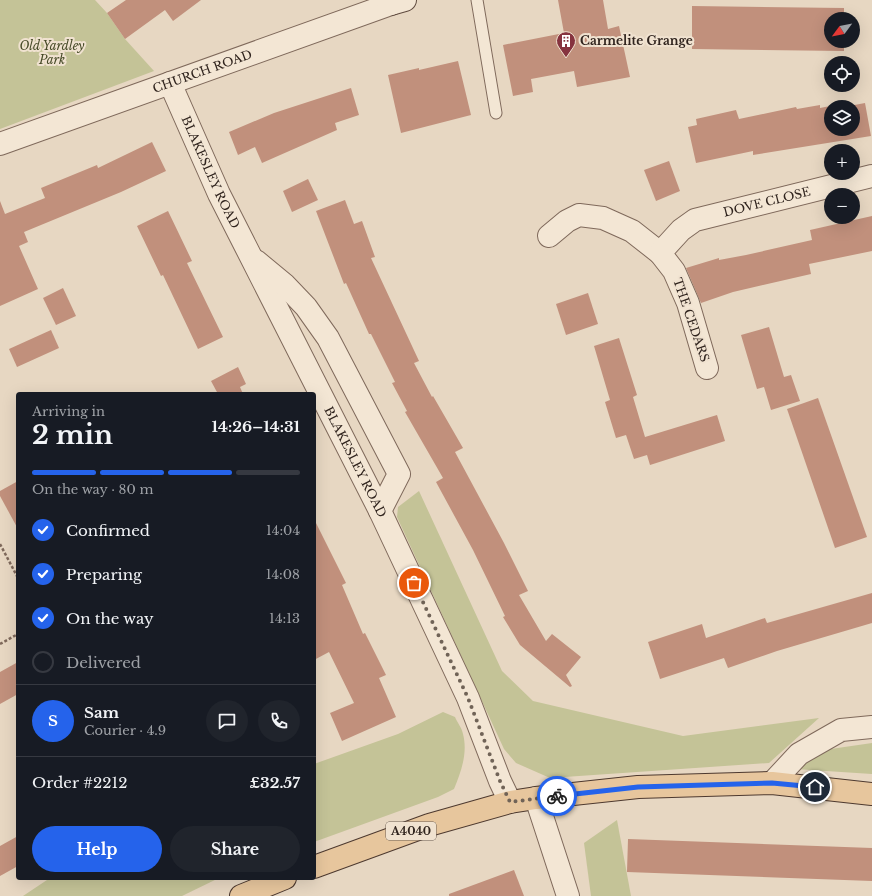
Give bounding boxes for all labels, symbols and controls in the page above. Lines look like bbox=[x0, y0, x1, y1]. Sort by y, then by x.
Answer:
north arrow bbox=[824, 12, 860, 48]
map controls bbox=[824, 12, 860, 224]
building icon: Carmelite Grange bbox=[555, 30, 577, 58]
place label: Carmelite Grange bbox=[580, 33, 693, 48]
park label: Old Yardley Park bbox=[20, 38, 85, 67]
street label: CHURCH ROAD bbox=[150, 46, 254, 96]
button: locate bbox=[824, 56, 860, 92]
button: layers bbox=[824, 100, 860, 136]
street label: BLAKESLEY ROAD bbox=[178, 113, 243, 231]
button: + bbox=[824, 144, 860, 180]
street label: DOVE CLOSE bbox=[722, 183, 812, 220]
button: − bbox=[824, 188, 860, 224]
street label: THE CEDARS bbox=[670, 276, 713, 364]
text: Arriving in bbox=[32, 403, 105, 420]
street label: BLAKESLEY ROAD bbox=[321, 404, 390, 520]
text: 14:26–14:31 bbox=[212, 417, 300, 436]
text: 2 min bbox=[32, 419, 113, 451]
text: On the way · 80 m bbox=[32, 481, 153, 498]
icon: check bbox=[32, 519, 54, 541]
text: Confirmed bbox=[66, 521, 150, 540]
text: 14:04 bbox=[266, 522, 300, 539]
icon: check bbox=[32, 563, 54, 585]
text: Preparing bbox=[66, 565, 142, 584]
text: 14:08 bbox=[266, 566, 300, 583]
pin bbox=[397, 566, 431, 600]
icon: bag bbox=[403, 572, 425, 594]
icon: check bbox=[32, 607, 54, 629]
text: On the way bbox=[66, 609, 154, 628]
text: 14:13 bbox=[269, 610, 300, 627]
text: Delivered bbox=[66, 653, 141, 672]
button: chat bbox=[206, 700, 248, 742]
button: phone bbox=[258, 700, 300, 742]
text: Sam bbox=[84, 703, 119, 722]
text: S bbox=[48, 711, 58, 730]
text: Courier · 4.9 bbox=[84, 722, 166, 739]
pin bbox=[798, 770, 832, 804]
text: Order #2212 bbox=[32, 773, 127, 792]
text: £32.57 bbox=[249, 773, 300, 792]
courier bbox=[537, 776, 577, 816]
icon: home bbox=[804, 776, 826, 798]
icon: bike bbox=[546, 785, 568, 807]
road number: A4040 bbox=[386, 822, 436, 840]
button: Help bbox=[32, 826, 162, 872]
button: Share bbox=[170, 826, 300, 872]

